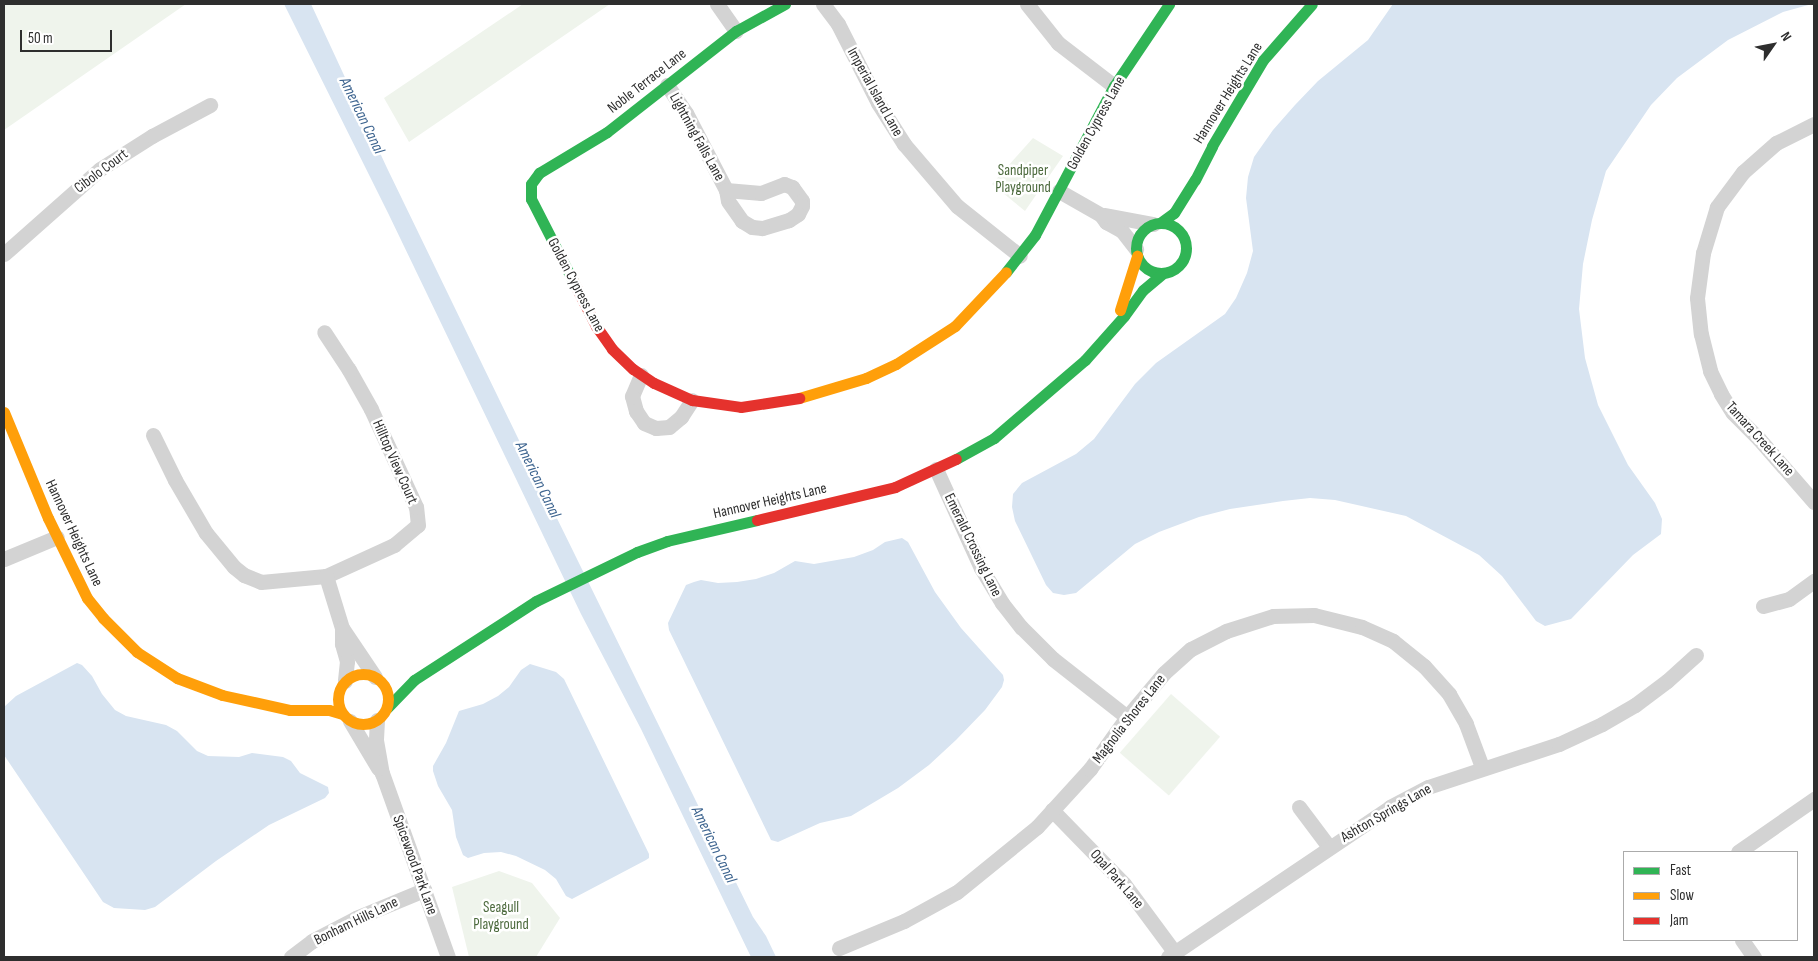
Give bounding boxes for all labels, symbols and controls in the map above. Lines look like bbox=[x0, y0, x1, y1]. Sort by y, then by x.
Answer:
scale bar bbox=[22, 20, 115, 52]
north arrow bbox=[1748, 20, 1798, 70]
text: 50 m bbox=[28, 29, 53, 48]
text: N bbox=[1777, 29, 1795, 44]
street label: Hannover Heights Lane bbox=[1190, 39, 1266, 147]
street label: Imperial Island Lane bbox=[843, 44, 907, 140]
street label: Noble Terrace Lane bbox=[604, 45, 690, 117]
street label: Golden Cypress Lane bbox=[1063, 73, 1129, 173]
water label: American Canal bbox=[334, 75, 388, 157]
street label: Lightning Falls Lane bbox=[665, 90, 729, 184]
street label: Cibolo Court bbox=[71, 145, 131, 197]
park label: Sandpiper Playground bbox=[995, 161, 1051, 196]
street label: Golden Cypress Lane bbox=[544, 235, 608, 335]
street label: Tamara Creek Lane bbox=[1722, 398, 1798, 480]
street label: Hilltop View Court bbox=[368, 417, 422, 507]
water label: American Canal bbox=[510, 439, 564, 521]
street label: Hannover Heights Lane bbox=[41, 477, 107, 589]
street label: Hannover Heights Lane bbox=[712, 479, 828, 523]
street label: Emerald Crossing Lane bbox=[940, 490, 1006, 600]
street label: Magnolia Shores Lane bbox=[1089, 671, 1169, 767]
street label: Ashton Springs Lane bbox=[1338, 780, 1434, 846]
water label: American Canal bbox=[686, 804, 740, 886]
street label: Spicewood Park Lane bbox=[389, 813, 441, 917]
street label: Opal Park Lane bbox=[1086, 846, 1148, 912]
legend bbox=[1623, 851, 1798, 941]
text: Fast bbox=[1670, 861, 1691, 880]
text: Slow bbox=[1670, 886, 1694, 905]
street label: Bonham Hills Lane bbox=[311, 893, 401, 949]
park label: Seagull Playground bbox=[473, 898, 529, 933]
text: Jam bbox=[1670, 911, 1688, 930]

